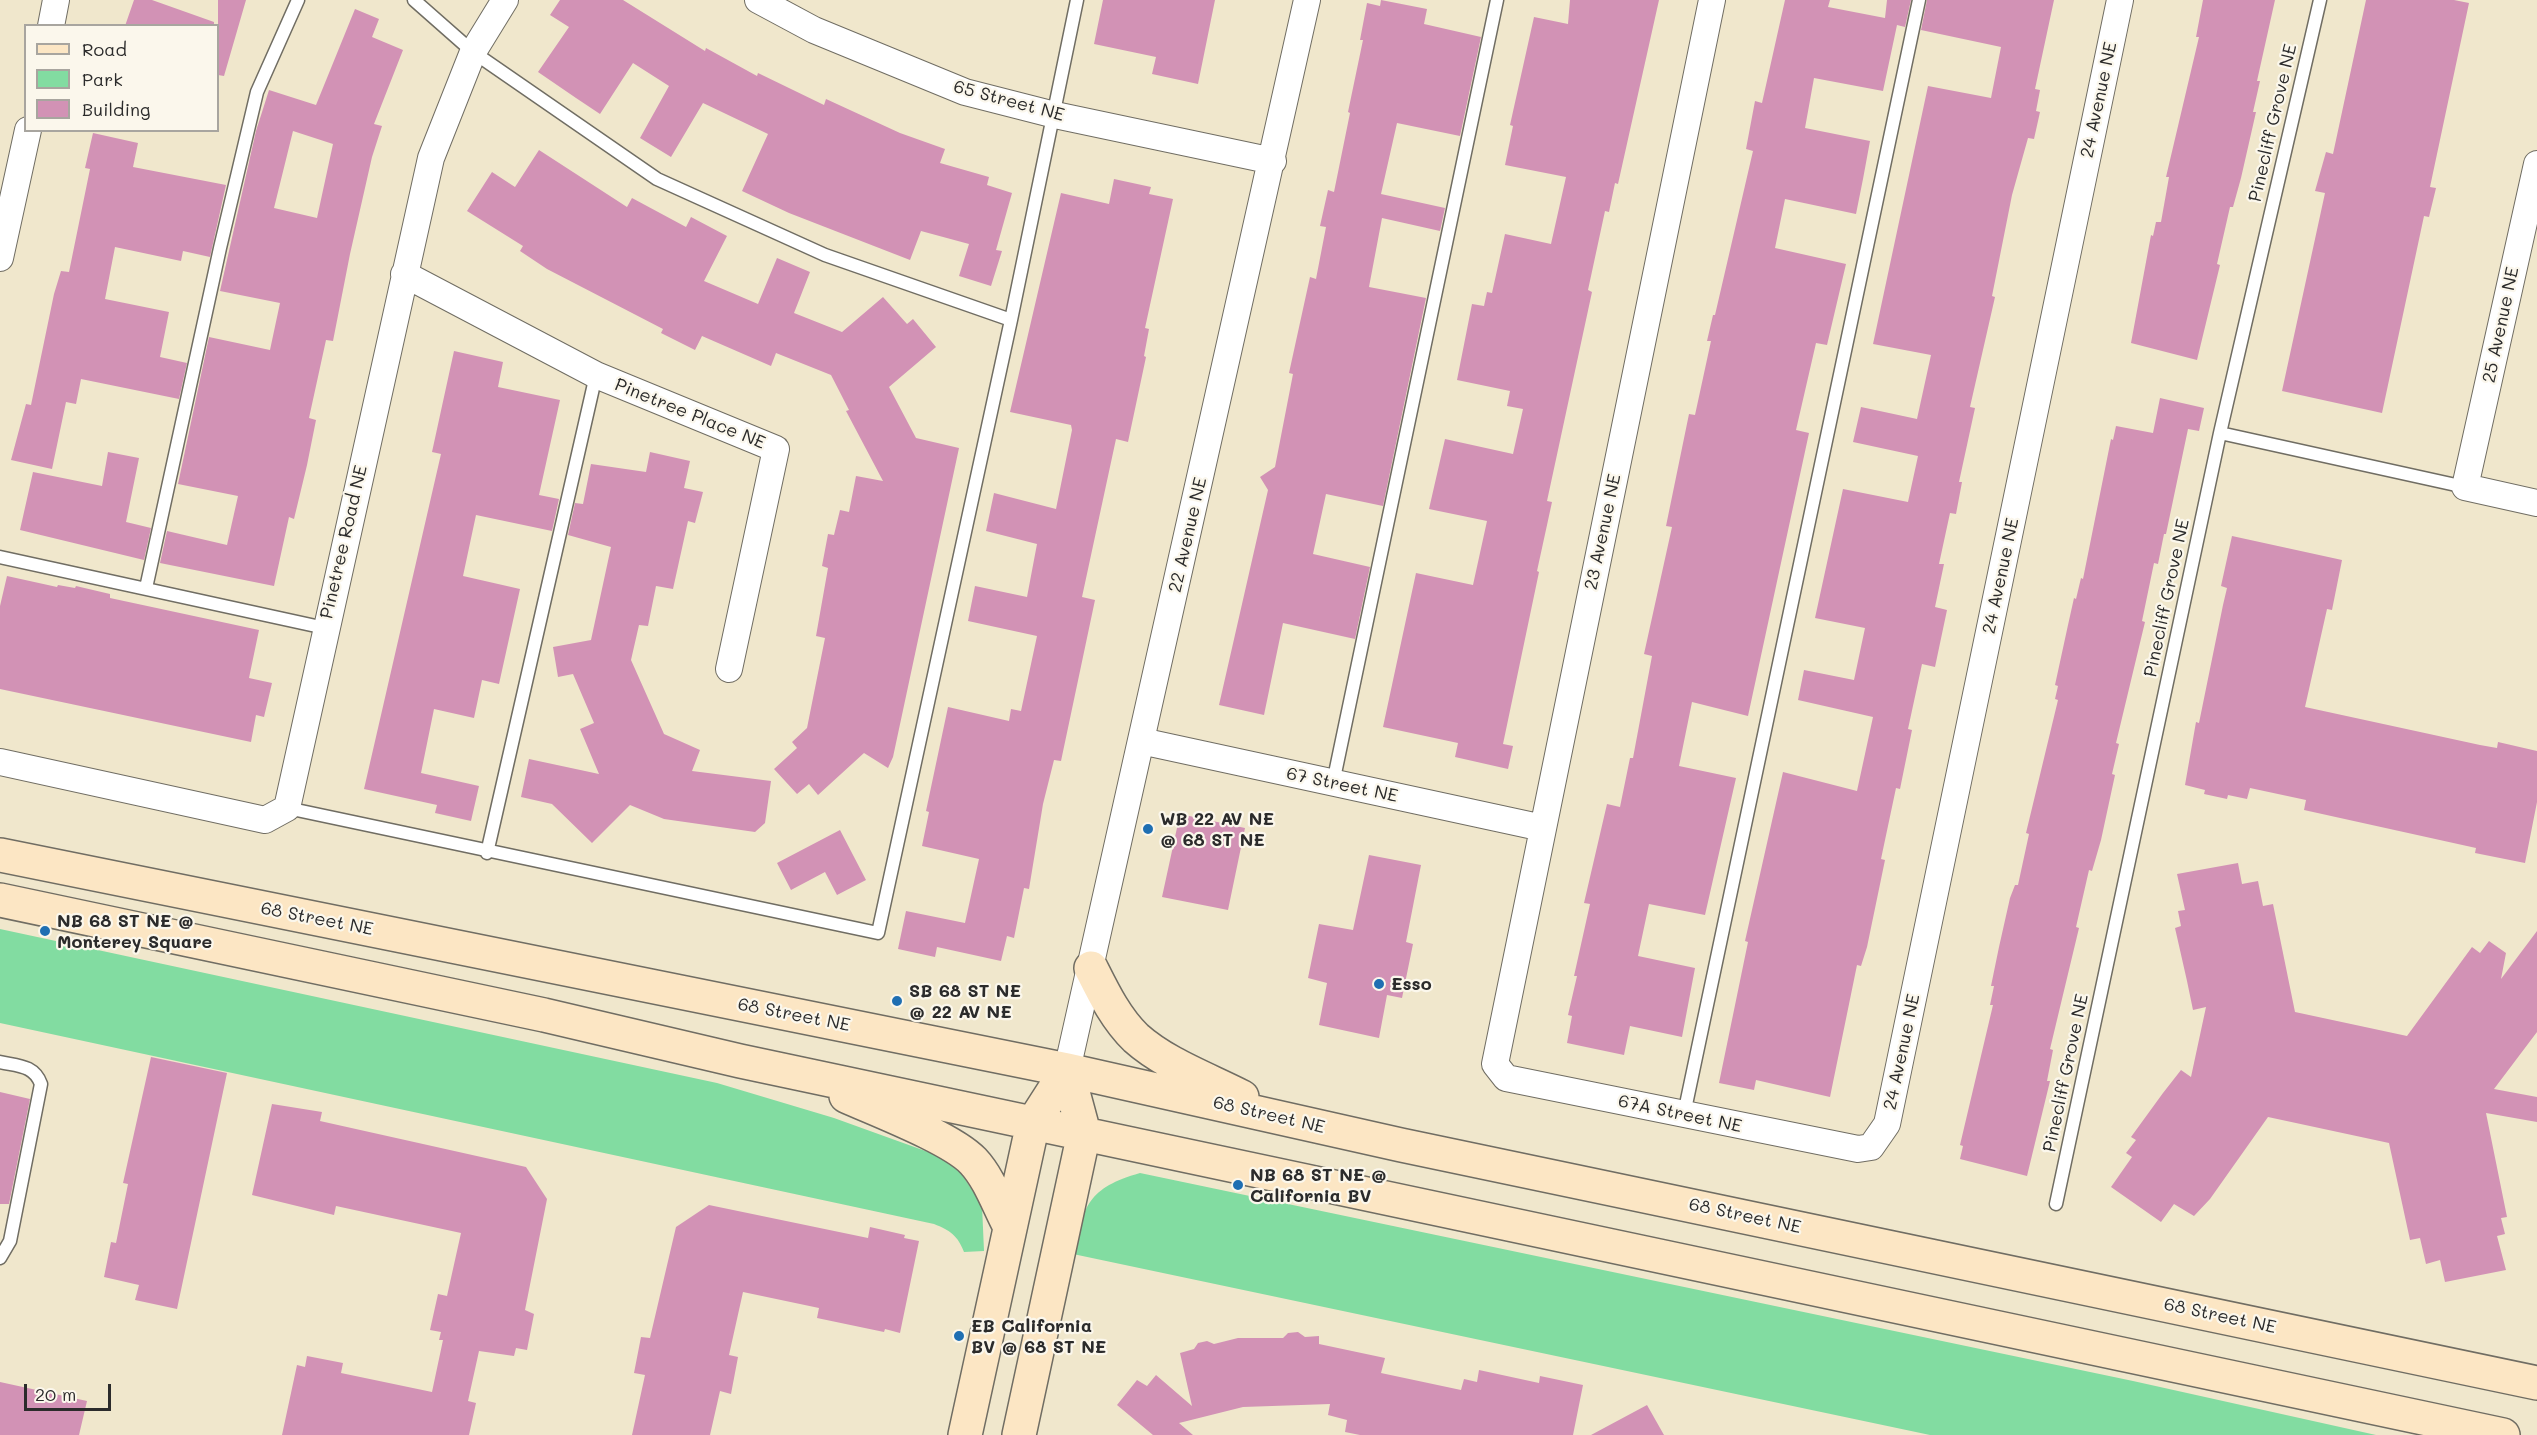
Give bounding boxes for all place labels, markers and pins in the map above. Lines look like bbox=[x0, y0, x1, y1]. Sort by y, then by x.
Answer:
place label: WB 22 AV NE @ 68 ST NE bbox=[1160, 808, 1274, 850]
marker: WB 22 AV NE @ 68 ST NE bbox=[1141, 822, 1155, 836]
place label: NB 68 ST NE @ Monterey Square bbox=[57, 910, 212, 952]
marker: NB 68 ST NE @ Monterey Square bbox=[38, 924, 52, 938]
place label: Esso bbox=[1391, 973, 1432, 995]
marker: Esso bbox=[1372, 977, 1386, 991]
place label: SB 68 ST NE @ 22 AV NE bbox=[909, 980, 1021, 1022]
marker: SB 68 ST NE @ 22 AV NE bbox=[890, 994, 904, 1008]
place label: NB 68 ST NE @ California BV bbox=[1250, 1164, 1387, 1206]
marker: NB 68 ST NE @ California BV bbox=[1231, 1178, 1245, 1192]
place label: EB California BV @ 68 ST NE bbox=[971, 1315, 1106, 1358]
marker: EB California BV @ 68 ST NE bbox=[952, 1329, 966, 1343]

